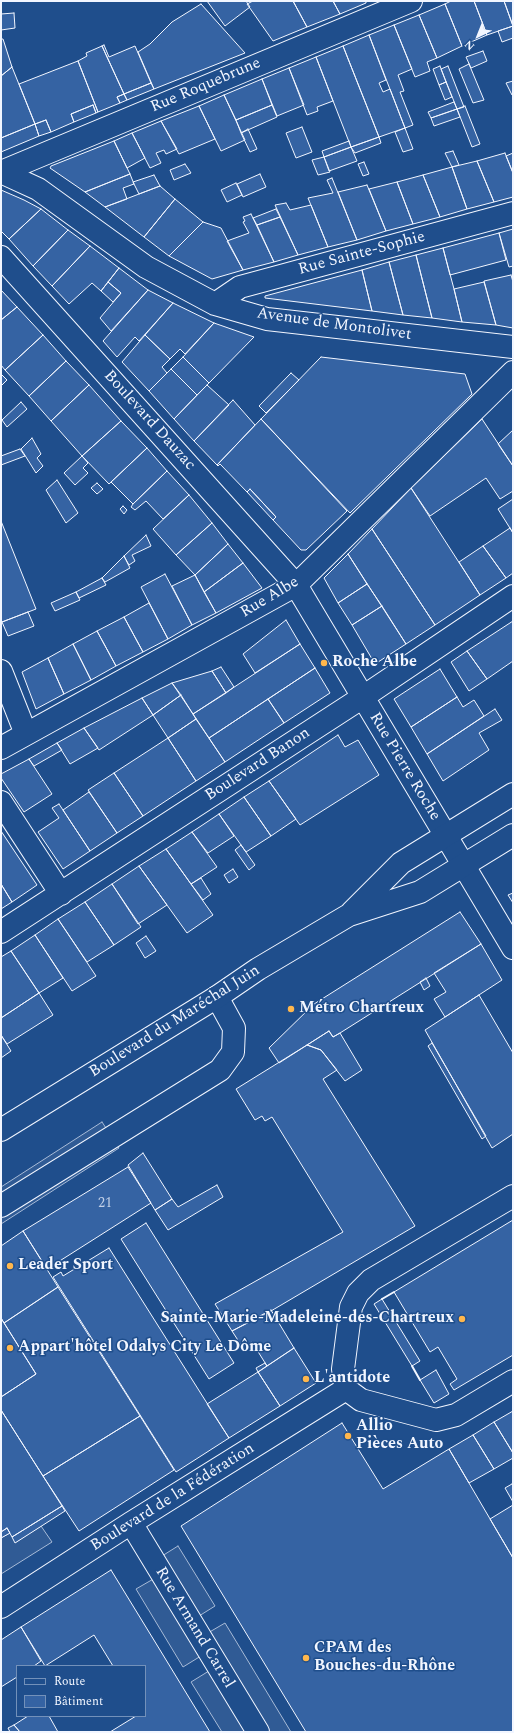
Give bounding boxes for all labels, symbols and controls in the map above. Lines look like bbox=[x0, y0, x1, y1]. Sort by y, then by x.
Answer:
north arrow bbox=[458, 16, 498, 56]
text: N bbox=[460, 36, 479, 54]
street label: Rue Roquebrune bbox=[148, 54, 264, 118]
street label: Rue Sainte-Sophie bbox=[297, 228, 427, 280]
street label: Avenue de Montolivet bbox=[255, 305, 413, 345]
street label: Boulevard Dauzac bbox=[99, 367, 199, 475]
street label: Rue Albe bbox=[237, 573, 303, 623]
place label: Roche Albe bbox=[332, 653, 417, 673]
marker: Roche Albe bbox=[319, 658, 329, 668]
street label: Rue Pierre Roche bbox=[364, 709, 444, 825]
street label: Boulevard Banon bbox=[202, 724, 314, 806]
street label: Boulevard du Maréchal Juin bbox=[86, 962, 264, 1082]
place label: Métro Chartreux bbox=[299, 999, 424, 1019]
marker: Métro Chartreux bbox=[286, 1004, 296, 1014]
house number: 21 bbox=[98, 1196, 112, 1212]
place label: Leader Sport bbox=[18, 1256, 113, 1276]
marker: Leader Sport bbox=[5, 1261, 15, 1271]
place label: Sainte-Marie-Madeleine-des-Chartreux bbox=[160, 1309, 454, 1329]
marker: Sainte-Marie-Madeleine-des-Chartreux bbox=[457, 1314, 467, 1324]
place label: Appart'hôtel Odalys City Le Dôme bbox=[18, 1338, 271, 1358]
marker: Appart'hôtel Odalys City Le Dôme bbox=[5, 1343, 15, 1353]
place label: L'antidote bbox=[314, 1369, 390, 1389]
marker: L'antidote bbox=[301, 1374, 311, 1384]
place label: Allio Pièces Auto bbox=[356, 1417, 443, 1455]
marker: Allio Pièces Auto bbox=[343, 1431, 353, 1441]
street label: Boulevard de la Fédération bbox=[88, 1440, 258, 1556]
street label: Rue Armand Carrel bbox=[150, 1564, 238, 1692]
place label: CPAM des Bouches-du-Rhône bbox=[314, 1639, 455, 1677]
marker: CPAM des Bouches-du-Rhône bbox=[301, 1653, 311, 1663]
legend bbox=[16, 1665, 146, 1717]
text: Route bbox=[54, 1672, 85, 1691]
text: Bâtiment bbox=[54, 1692, 103, 1711]

